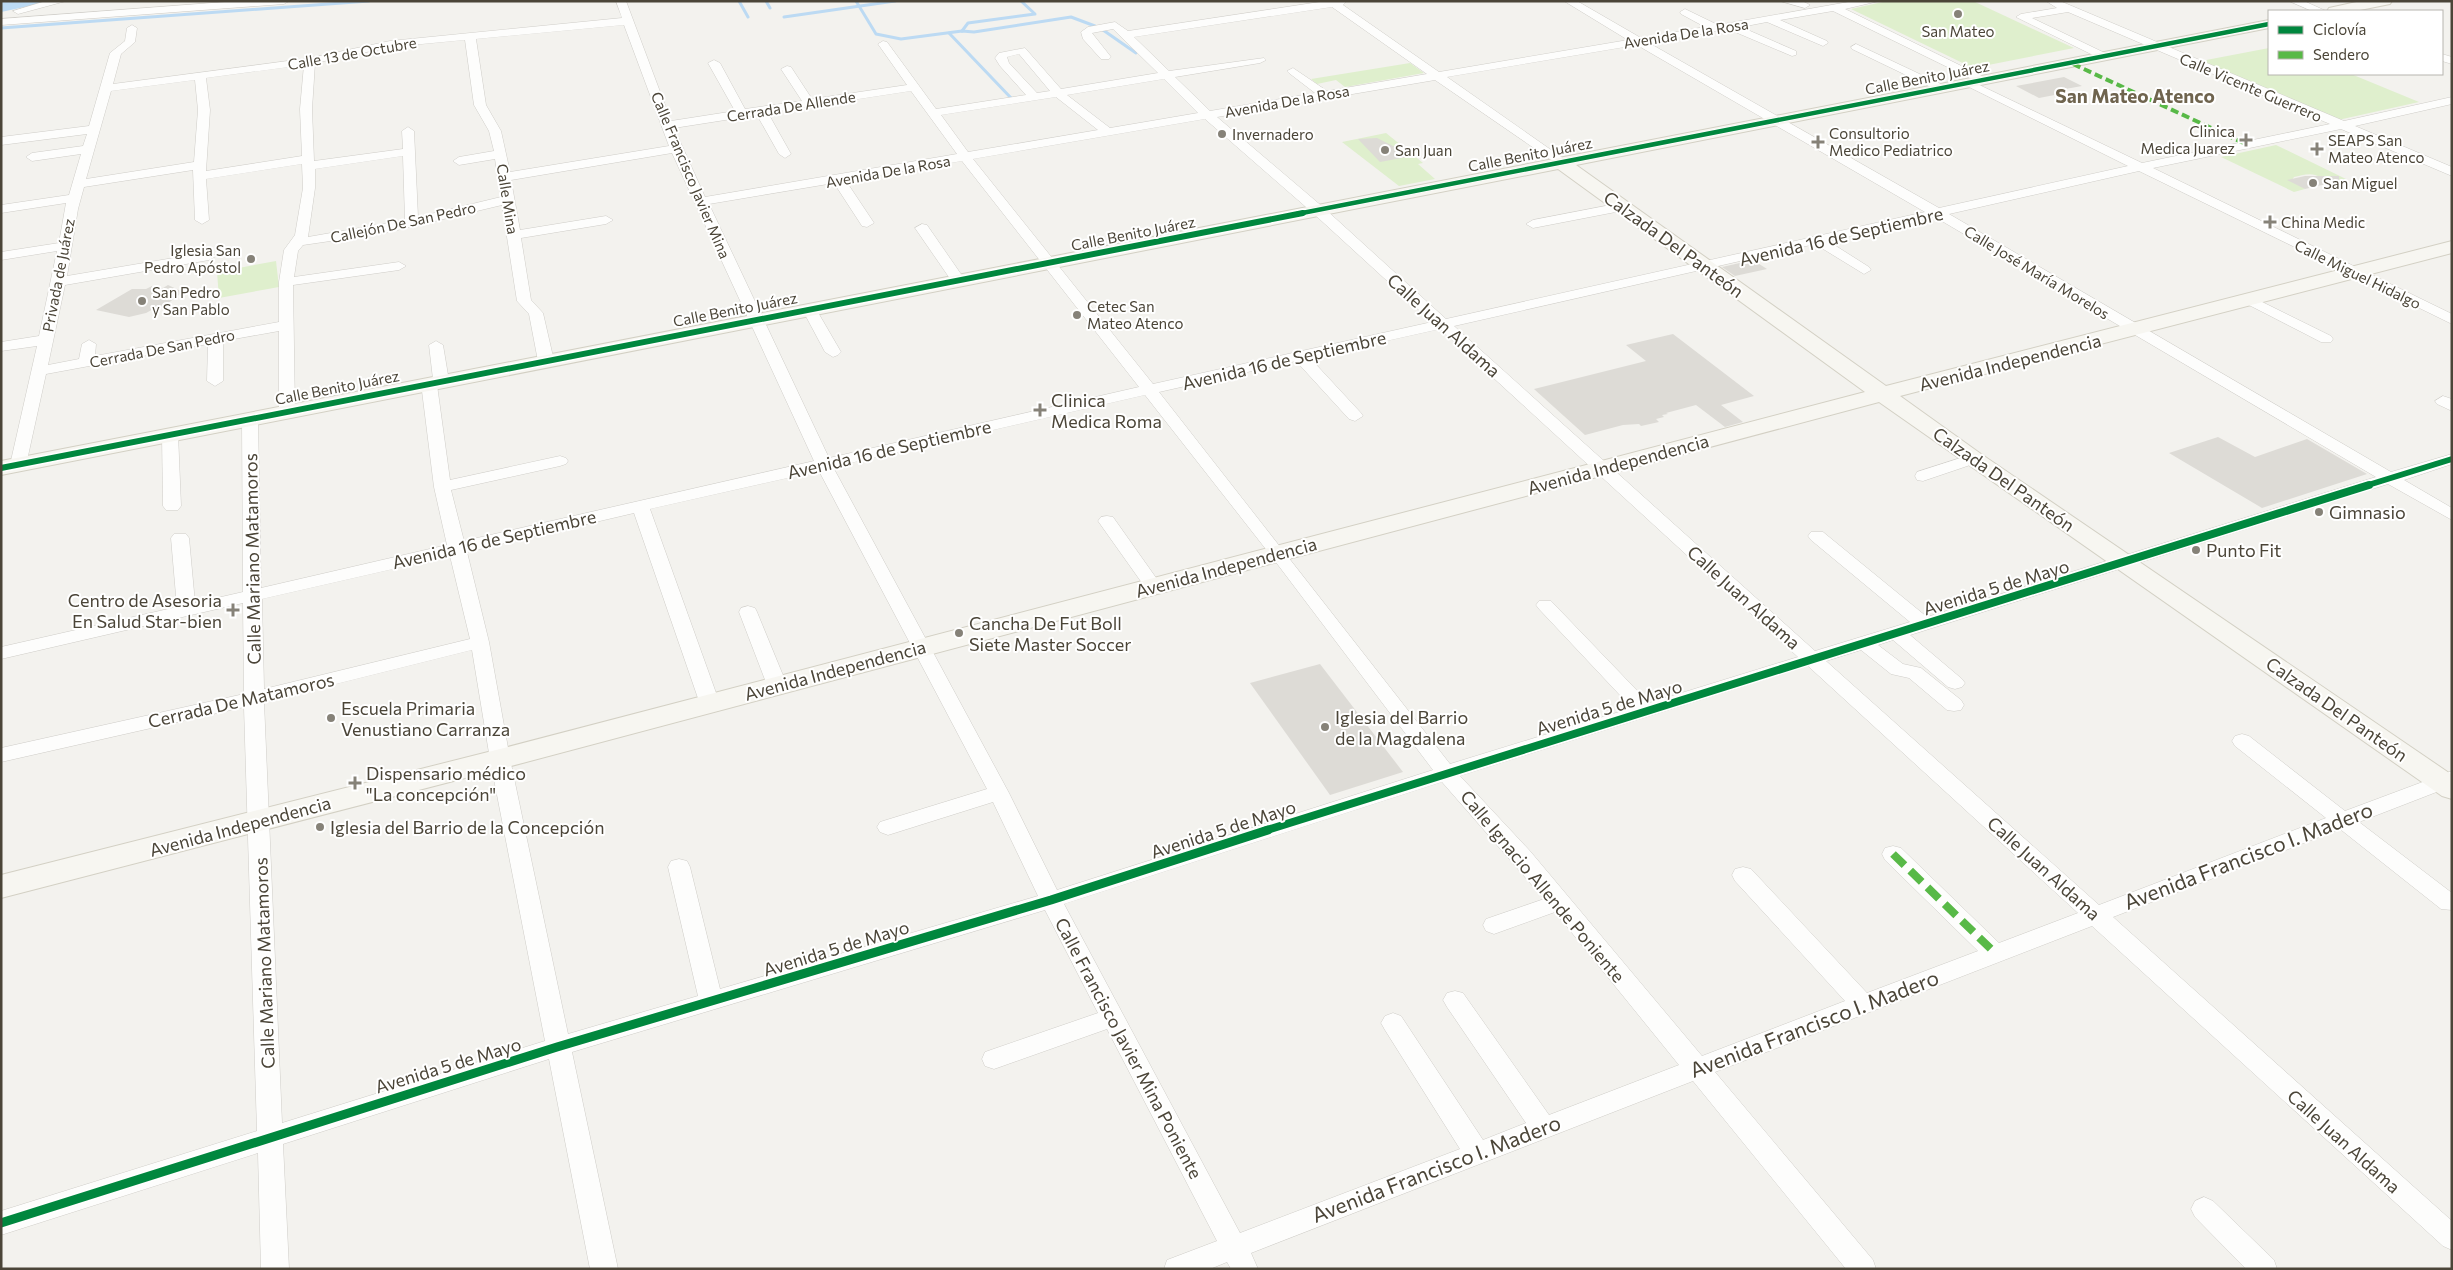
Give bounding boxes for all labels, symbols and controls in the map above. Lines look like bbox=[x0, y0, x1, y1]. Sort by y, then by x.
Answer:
marker: San Mateo bbox=[1952, 8, 1964, 20]
legend bbox=[2268, 10, 2443, 75]
street label: Avenida De la Rosa bbox=[1622, 14, 1750, 52]
text: Ciclovía bbox=[2313, 20, 2366, 38]
place label: San Mateo bbox=[1921, 22, 1995, 40]
street label: Calle 13 de Octubre bbox=[286, 33, 418, 73]
text: Sendero bbox=[2313, 45, 2370, 63]
street label: Calle Vicente Guerrero bbox=[2177, 49, 2325, 125]
street label: Calle Benito Juárez bbox=[1863, 56, 1991, 98]
street label: Avenida De la Rosa bbox=[1223, 81, 1351, 121]
district label: San Mateo Atenco bbox=[2055, 84, 2215, 107]
street label: Cerrada De Allende bbox=[725, 87, 857, 125]
street label: Calle Francisco Javier Mina bbox=[648, 89, 734, 261]
place label: Clinica Medica Juarez bbox=[2140, 122, 2235, 157]
place label: Consultorio Medico Pediatrico bbox=[1829, 124, 1953, 159]
place label: Invernadero bbox=[1232, 125, 1314, 143]
marker: Invernadero bbox=[1216, 128, 1228, 140]
place label: SEAPS San Mateo Atenco bbox=[2328, 131, 2425, 166]
street label: Calle Benito Juárez bbox=[1466, 133, 1594, 175]
marker: Clinica Medica Juarez bbox=[2239, 133, 2253, 147]
marker: Consultorio Medico Pediatrico bbox=[1811, 135, 1825, 149]
place label: San Juan bbox=[1395, 141, 1452, 159]
marker: SEAPS San Mateo Atenco bbox=[2310, 142, 2324, 156]
marker: San Juan bbox=[1379, 144, 1391, 156]
street label: Avenida De la Rosa bbox=[824, 151, 952, 191]
street label: Calle Mina bbox=[494, 162, 522, 236]
place label: San Miguel bbox=[2323, 174, 2398, 192]
marker: San Miguel bbox=[2307, 177, 2319, 189]
street label: Calzada Del Panteón bbox=[1600, 186, 1748, 302]
street label: Callejón De San Pedro bbox=[329, 198, 477, 246]
street label: Avenida 16 de Septiembre bbox=[1737, 202, 1945, 270]
street label: Calle Benito Juárez bbox=[1069, 212, 1197, 254]
place label: China Medic bbox=[2281, 213, 2365, 231]
marker: China Medic bbox=[2263, 215, 2277, 229]
street label: Privada de Juárez bbox=[38, 217, 78, 333]
street label: Calle José María Morelos bbox=[1961, 221, 2113, 323]
street label: Calle Miguel Hidalgo bbox=[2292, 236, 2424, 312]
place label: Iglesia San Pedro Apóstol bbox=[144, 241, 241, 276]
marker: Iglesia San Pedro Apóstol bbox=[245, 253, 257, 265]
street label: Calle Juan Aldama bbox=[1383, 269, 1505, 381]
place label: San Pedro y San Pablo bbox=[152, 283, 230, 318]
street label: Calle Benito Juárez bbox=[671, 288, 799, 330]
marker: San Pedro y San Pablo bbox=[136, 295, 148, 307]
place label: Cetec San Mateo Atenco bbox=[1087, 297, 1184, 332]
marker: Cetec San Mateo Atenco bbox=[1071, 309, 1083, 321]
street label: Cerrada De San Pedro bbox=[88, 325, 236, 371]
street label: Avenida 16 de Septiembre bbox=[1180, 326, 1388, 394]
street label: Avenida Independencia bbox=[1917, 329, 2103, 395]
street label: Calle Benito Juárez bbox=[273, 366, 401, 408]
place label: Clinica Medica Roma bbox=[1051, 389, 1162, 432]
marker: Clinica Medica Roma bbox=[1033, 403, 1047, 417]
street label: Avenida 16 de Septiembre bbox=[785, 415, 993, 483]
street label: Calzada Del Panteón bbox=[1929, 422, 2079, 536]
street label: Avenida Independencia bbox=[1525, 429, 1711, 499]
street label: Calle Mariano Matamoros bbox=[239, 453, 265, 665]
place label: Gimnasio bbox=[2329, 501, 2406, 523]
street label: Avenida 16 de Septiembre bbox=[390, 505, 598, 573]
marker: Gimnasio bbox=[2313, 506, 2325, 518]
street label: Avenida Independencia bbox=[1133, 532, 1319, 602]
place label: Punto Fit bbox=[2206, 539, 2281, 561]
street label: Calle Juan Aldama bbox=[1683, 541, 1805, 653]
marker: Punto Fit bbox=[2190, 544, 2202, 556]
street label: Avenida 5 de Mayo bbox=[1920, 554, 2072, 620]
place label: Centro de Asesoria En Salud Star-bien bbox=[68, 589, 222, 632]
marker: Centro de Asesoria En Salud Star-bien bbox=[226, 603, 240, 617]
place label: Cancha De Fut Boll Siete Master Soccer bbox=[969, 612, 1132, 655]
marker: Cancha De Fut Boll Siete Master Soccer bbox=[953, 627, 965, 639]
street label: Avenida Independencia bbox=[742, 635, 928, 705]
street label: Calzada Del Panteón bbox=[2262, 652, 2412, 766]
street label: Cerrada De Matamoros bbox=[146, 668, 336, 732]
street label: Avenida 5 de Mayo bbox=[1533, 674, 1685, 740]
place label: Escuela Primaria Venustiano Carranza bbox=[341, 697, 510, 740]
place label: Iglesia del Barrio de la Magdalena bbox=[1335, 706, 1468, 749]
marker: Escuela Primaria Venustiano Carranza bbox=[325, 712, 337, 724]
marker: Iglesia del Barrio de la Magdalena bbox=[1319, 721, 1331, 733]
place label: Dispensario médico "La concepción" bbox=[366, 762, 526, 805]
marker: Dispensario médico "La concepción" bbox=[348, 776, 362, 790]
street label: Calle Ignacio Allende Poniente bbox=[1456, 785, 1630, 987]
street label: Avenida Independencia bbox=[147, 791, 333, 861]
street label: Avenida 5 de Mayo bbox=[1148, 795, 1298, 863]
street label: Avenida Francisco I. Madero bbox=[2120, 796, 2376, 914]
street label: Calle Juan Aldama bbox=[1983, 812, 2105, 924]
place label: Iglesia del Barrio de la Concepción bbox=[330, 816, 605, 838]
marker: Iglesia del Barrio de la Concepción bbox=[314, 821, 326, 833]
street label: Calle Mariano Matamoros bbox=[249, 857, 279, 1069]
street label: Calle Francisco Javier Mina Poniente bbox=[1051, 914, 1207, 1182]
street label: Avenida 5 de Mayo bbox=[760, 915, 912, 981]
street label: Avenida Francisco I. Madero bbox=[1686, 964, 1942, 1082]
street label: Avenida 5 de Mayo bbox=[372, 1032, 524, 1098]
street label: Calle Juan Aldama bbox=[2283, 1085, 2405, 1197]
street label: Avenida Francisco I. Madero bbox=[1308, 1109, 1564, 1227]

